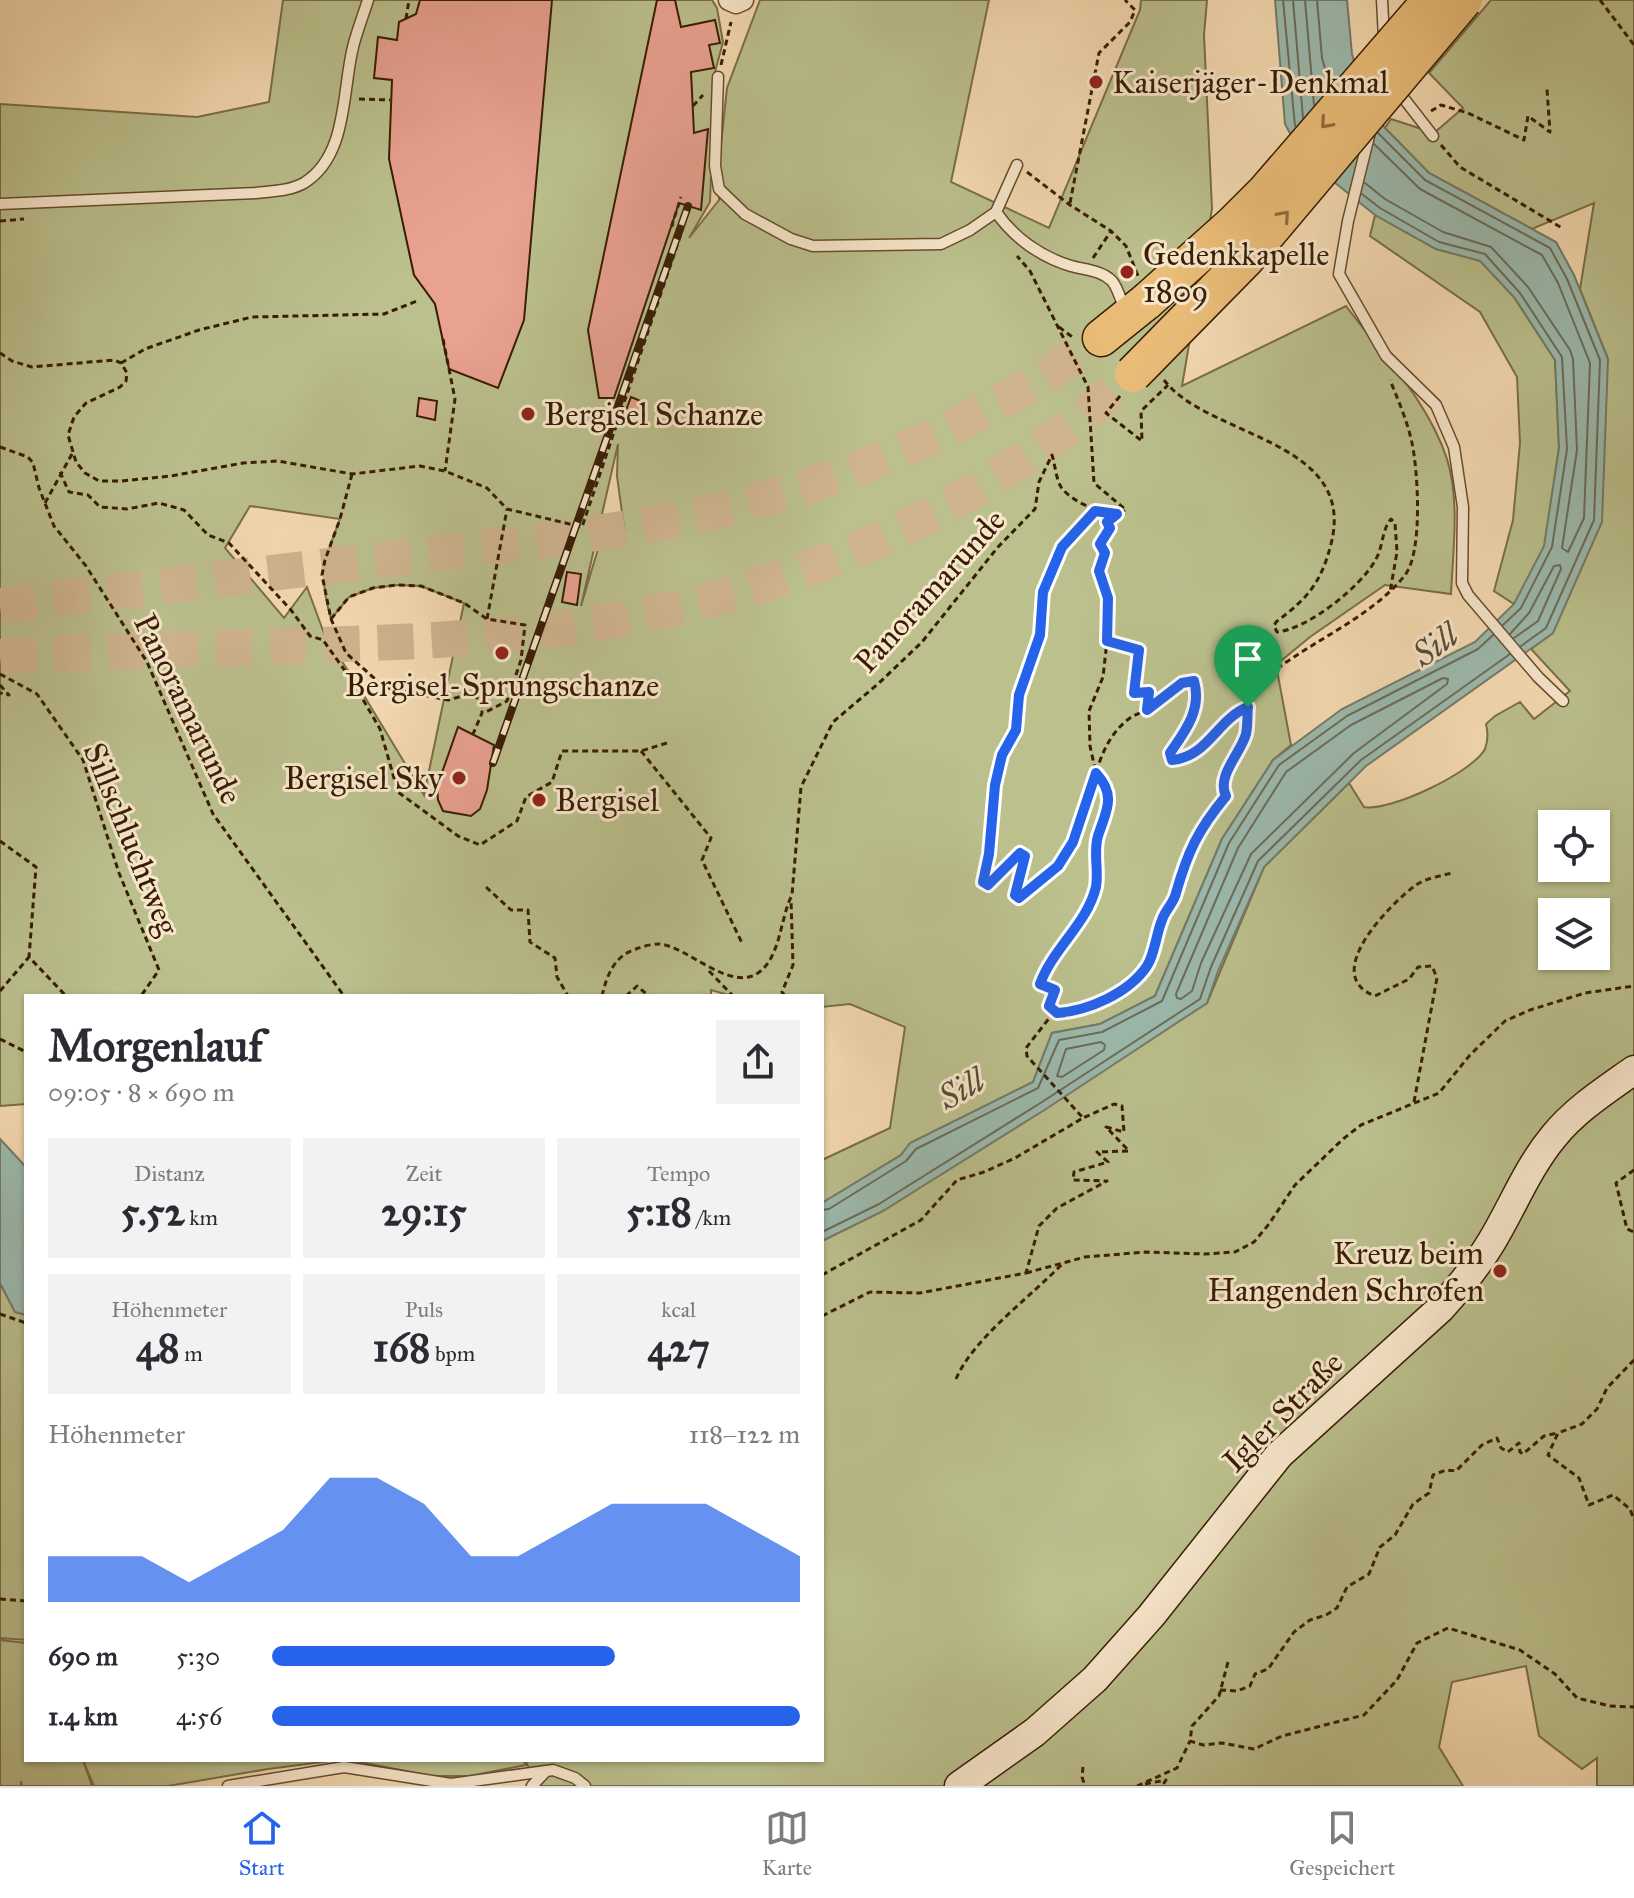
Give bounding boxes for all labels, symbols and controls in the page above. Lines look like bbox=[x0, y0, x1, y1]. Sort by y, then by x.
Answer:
place label: Kaiserjäger-Denkmal bbox=[1112, 63, 1389, 102]
marker: Kaiserjäger-Denkmal bbox=[1087, 73, 1105, 91]
one-way arrow bbox=[1321, 114, 1336, 129]
one-way arrow bbox=[1274, 211, 1288, 226]
place label: Gedenkkapelle 1809 bbox=[1143, 235, 1330, 311]
marker: Gedenkkapelle 1809 bbox=[1118, 263, 1136, 281]
place label: Bergisel Schanze bbox=[544, 395, 763, 434]
marker: Bergisel Schanze bbox=[519, 405, 537, 423]
street label: Panoramarunde bbox=[846, 501, 1014, 681]
street label: Panoramarunde bbox=[125, 608, 251, 810]
water label: Sill bbox=[1403, 613, 1468, 676]
pin bbox=[1214, 625, 1282, 707]
icon: arrive bbox=[1226, 637, 1270, 681]
marker: Bergisel-Sprungschanze bbox=[493, 644, 511, 662]
place label: Bergisel-Sprungschanze bbox=[345, 666, 659, 705]
street label: Sillschluchtweg bbox=[75, 737, 188, 942]
place label: Bergisel Sky bbox=[284, 759, 444, 798]
marker: Bergisel Sky bbox=[450, 769, 468, 787]
place label: Bergisel bbox=[555, 781, 659, 820]
marker: Bergisel bbox=[530, 791, 548, 809]
map controls bbox=[1538, 810, 1610, 970]
button: locate bbox=[1538, 810, 1610, 882]
button: layers bbox=[1538, 898, 1610, 970]
text: Morgenlauf bbox=[48, 1019, 263, 1073]
button: share bbox=[716, 1020, 800, 1104]
water label: Sill bbox=[930, 1058, 994, 1119]
text: 09:05 · 8 × 690 m bbox=[48, 1076, 234, 1108]
text: Distanz bbox=[134, 1160, 205, 1187]
text: Zeit bbox=[406, 1160, 442, 1187]
text: Tempo bbox=[647, 1160, 710, 1187]
text: 5.52 bbox=[121, 1187, 184, 1236]
text: 29:15 bbox=[381, 1187, 467, 1236]
text: 5:18 bbox=[626, 1187, 692, 1236]
text: km bbox=[184, 1204, 218, 1231]
text: /km bbox=[692, 1204, 731, 1231]
place label: Kreuz beim Hangenden Schrofen bbox=[1207, 1234, 1484, 1310]
marker: Kreuz beim Hangenden Schrofen bbox=[1491, 1262, 1509, 1280]
text: Höhenmeter bbox=[111, 1296, 227, 1323]
text: Puls bbox=[405, 1296, 443, 1323]
text: kcal bbox=[661, 1296, 696, 1323]
text: 48 bbox=[136, 1323, 179, 1372]
text: 168 bbox=[373, 1323, 430, 1372]
text: 427 bbox=[648, 1323, 710, 1372]
text: m bbox=[179, 1340, 203, 1367]
text: bpm bbox=[430, 1340, 475, 1367]
street label: Igler Straße bbox=[1215, 1344, 1351, 1480]
text: Höhenmeter bbox=[48, 1418, 185, 1450]
text: 118–122 m bbox=[689, 1418, 800, 1450]
text: 690 m bbox=[48, 1640, 118, 1672]
text: 5:30 bbox=[176, 1640, 220, 1672]
text: 1.4 km bbox=[48, 1700, 118, 1732]
text: 4:56 bbox=[176, 1700, 222, 1732]
tab: Start bbox=[239, 1806, 284, 1881]
tab: Karte bbox=[762, 1806, 812, 1881]
tab: Gespeichert bbox=[1289, 1806, 1395, 1881]

